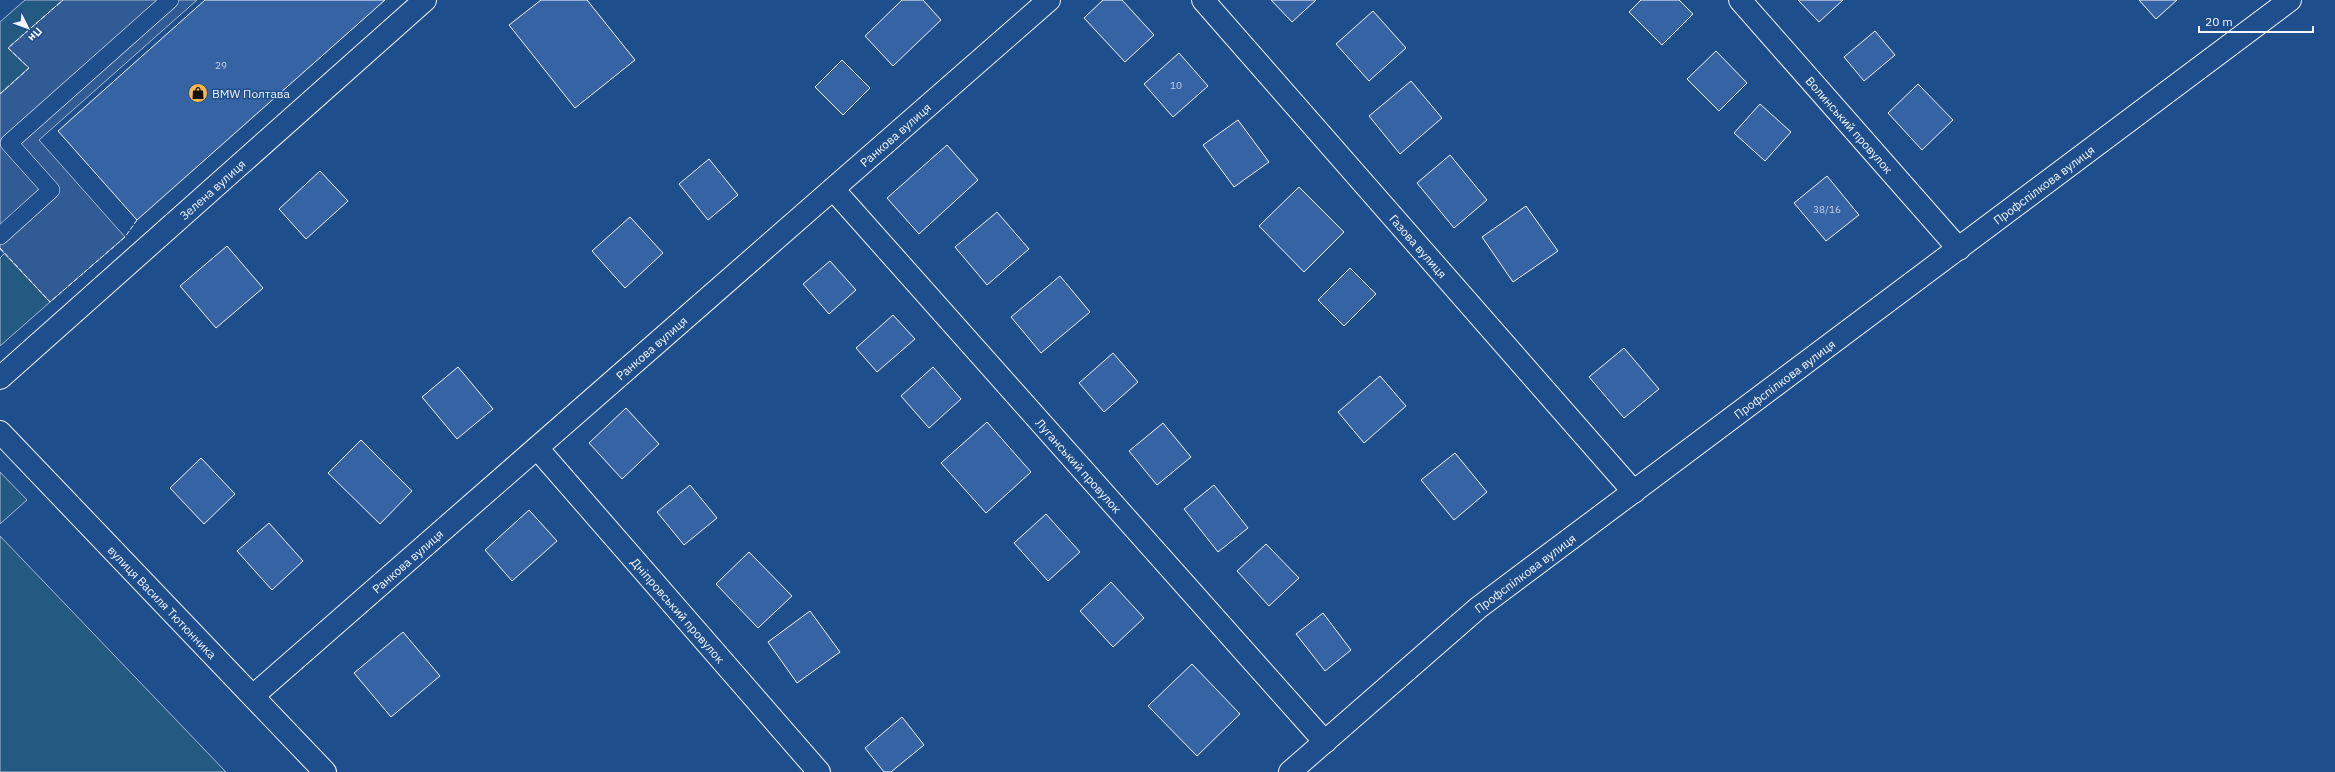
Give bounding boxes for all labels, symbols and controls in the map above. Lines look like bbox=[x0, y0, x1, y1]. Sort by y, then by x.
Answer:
north arrow bbox=[8, 8, 48, 48]
scale bar bbox=[2199, 8, 2313, 34]
text: 20 m bbox=[2205, 14, 2233, 29]
text: Пн bbox=[25, 25, 45, 45]
house number: 29 bbox=[215, 59, 227, 72]
street label: Волинський провулок bbox=[1803, 73, 1897, 177]
house number: 10 bbox=[1170, 79, 1182, 92]
shop icon: BMW Полтава bbox=[187, 82, 209, 104]
place label: BMW Полтава bbox=[212, 86, 290, 101]
street label: Ранкова вулиця bbox=[856, 99, 934, 170]
street label: Профспілкова вулиця bbox=[1990, 142, 2097, 227]
street label: Зелена вулиця bbox=[176, 156, 248, 223]
house number: 38/16 bbox=[1813, 203, 1841, 216]
street label: Газова вулиця bbox=[1386, 211, 1450, 281]
street label: Ранкова вулиця bbox=[613, 313, 690, 383]
street label: Профспілкова вулиця bbox=[1731, 336, 1838, 422]
street label: Луганський провулок bbox=[1033, 415, 1125, 516]
street label: Ранкова вулиця bbox=[369, 526, 446, 596]
street label: Профспілкова вулиця bbox=[1471, 530, 1578, 616]
street label: вулиця Василя Тютюнника bbox=[105, 542, 220, 662]
street label: Дніпровський провулок bbox=[628, 554, 728, 666]

